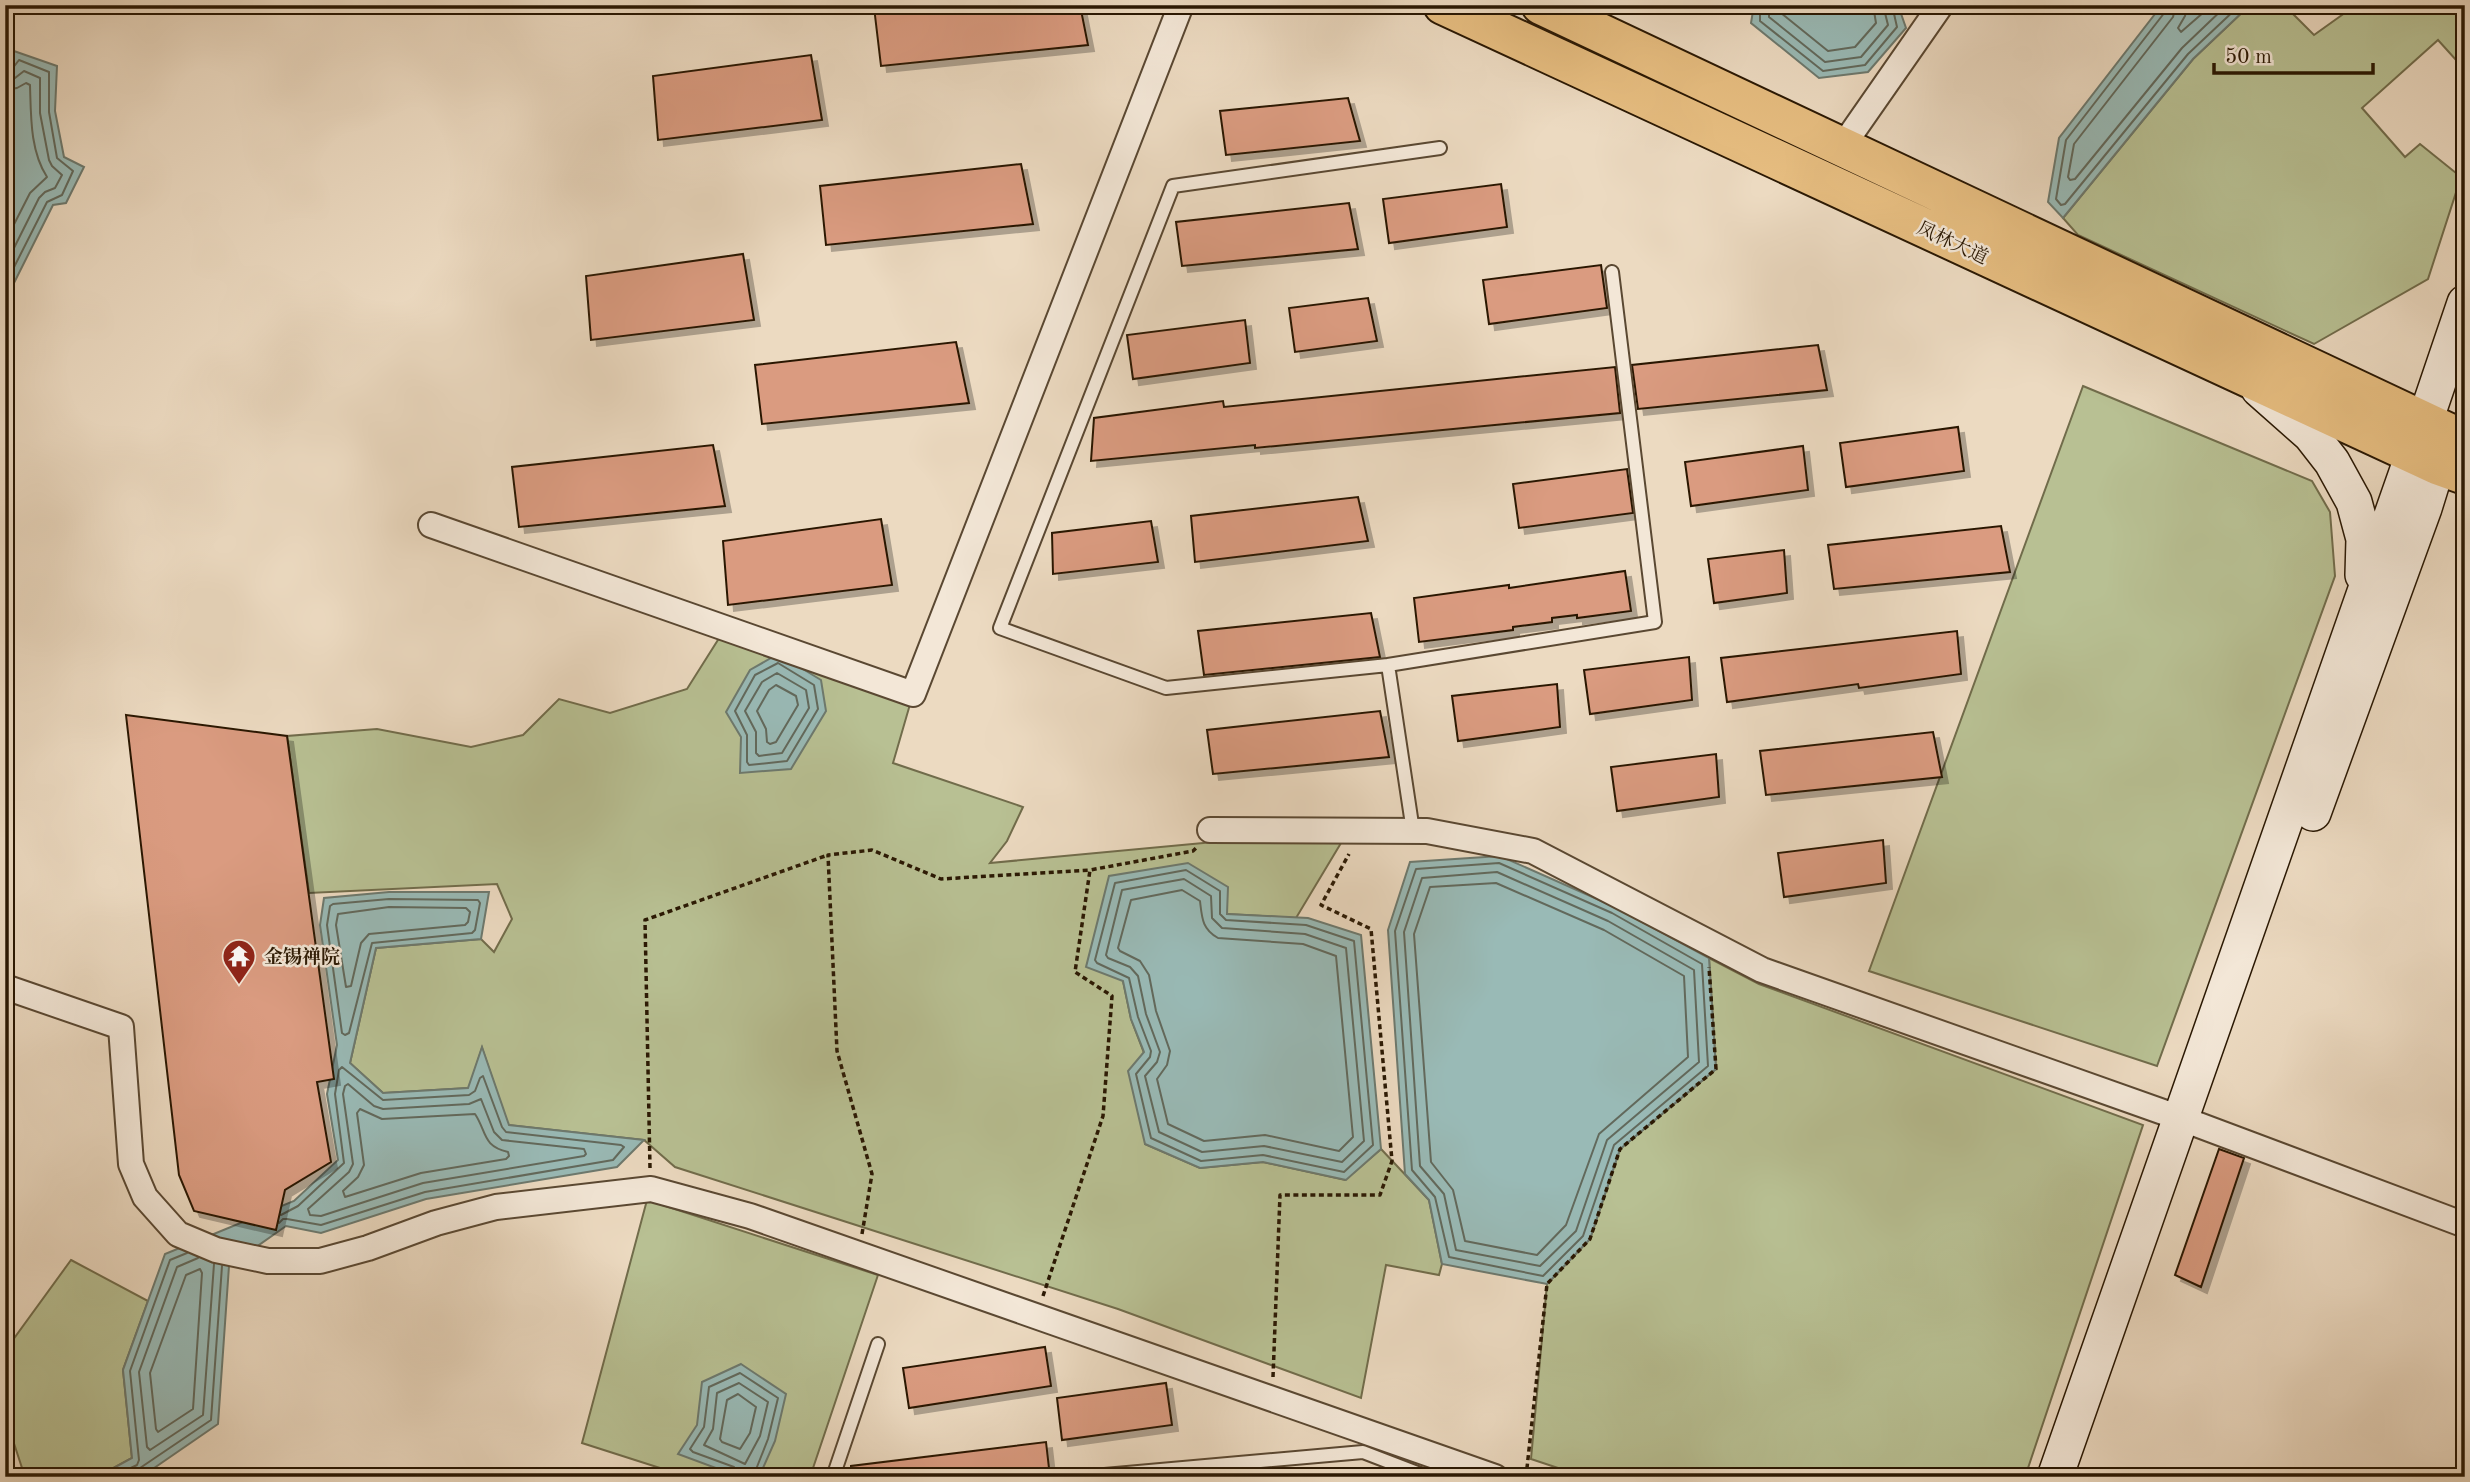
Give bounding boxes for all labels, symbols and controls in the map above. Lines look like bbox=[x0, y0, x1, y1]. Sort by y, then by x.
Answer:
scale bar bbox=[2214, 32, 2374, 76]
text: 50 m bbox=[2225, 47, 2272, 68]
street label: 凤林大道 bbox=[1913, 217, 1992, 269]
temple icon: 金锡禅院 bbox=[220, 937, 258, 986]
place label: 金锡禅院 bbox=[264, 946, 340, 968]

